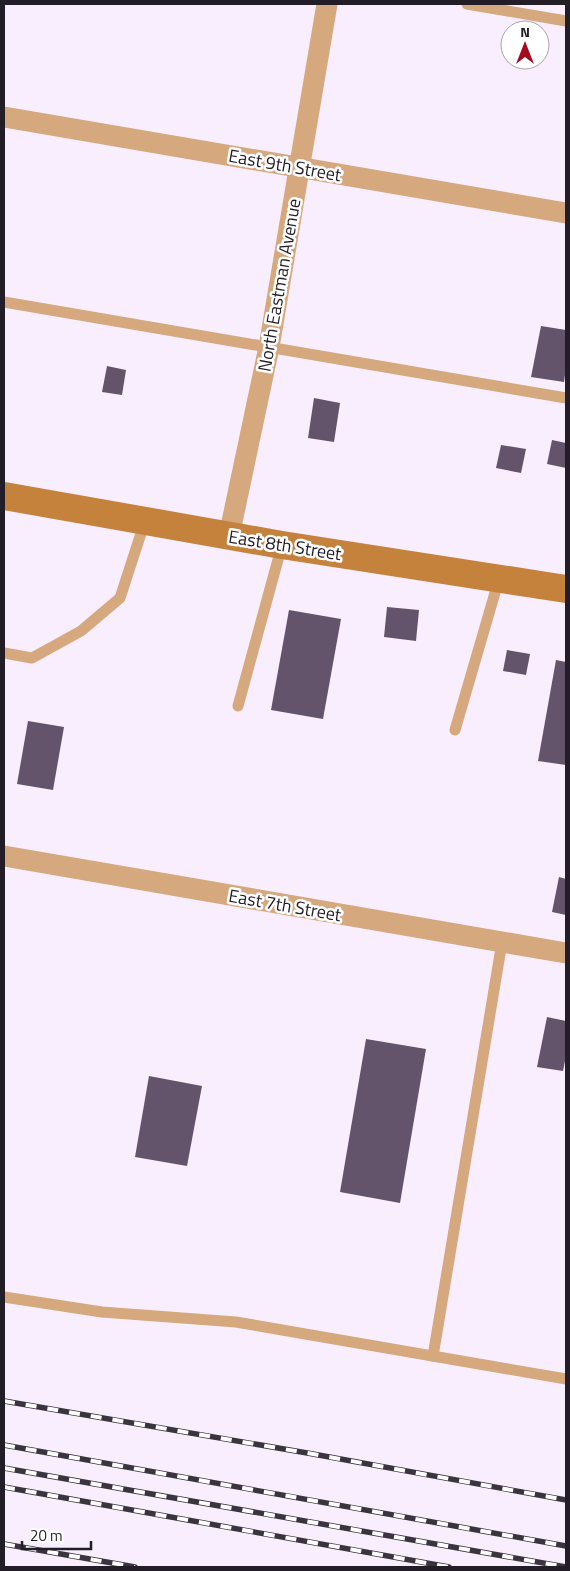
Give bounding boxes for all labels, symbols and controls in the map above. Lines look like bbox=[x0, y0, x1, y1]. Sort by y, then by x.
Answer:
north arrow bbox=[500, 20, 550, 70]
text: N bbox=[520, 21, 530, 42]
street label: East 9th Street bbox=[226, 142, 344, 188]
street label: North Eastman Avenue bbox=[250, 196, 308, 374]
street label: East 8th Street bbox=[227, 523, 344, 567]
street label: East 7th Street bbox=[226, 882, 344, 928]
scale bar bbox=[22, 1518, 91, 1550]
text: 20 m bbox=[30, 1524, 63, 1547]

